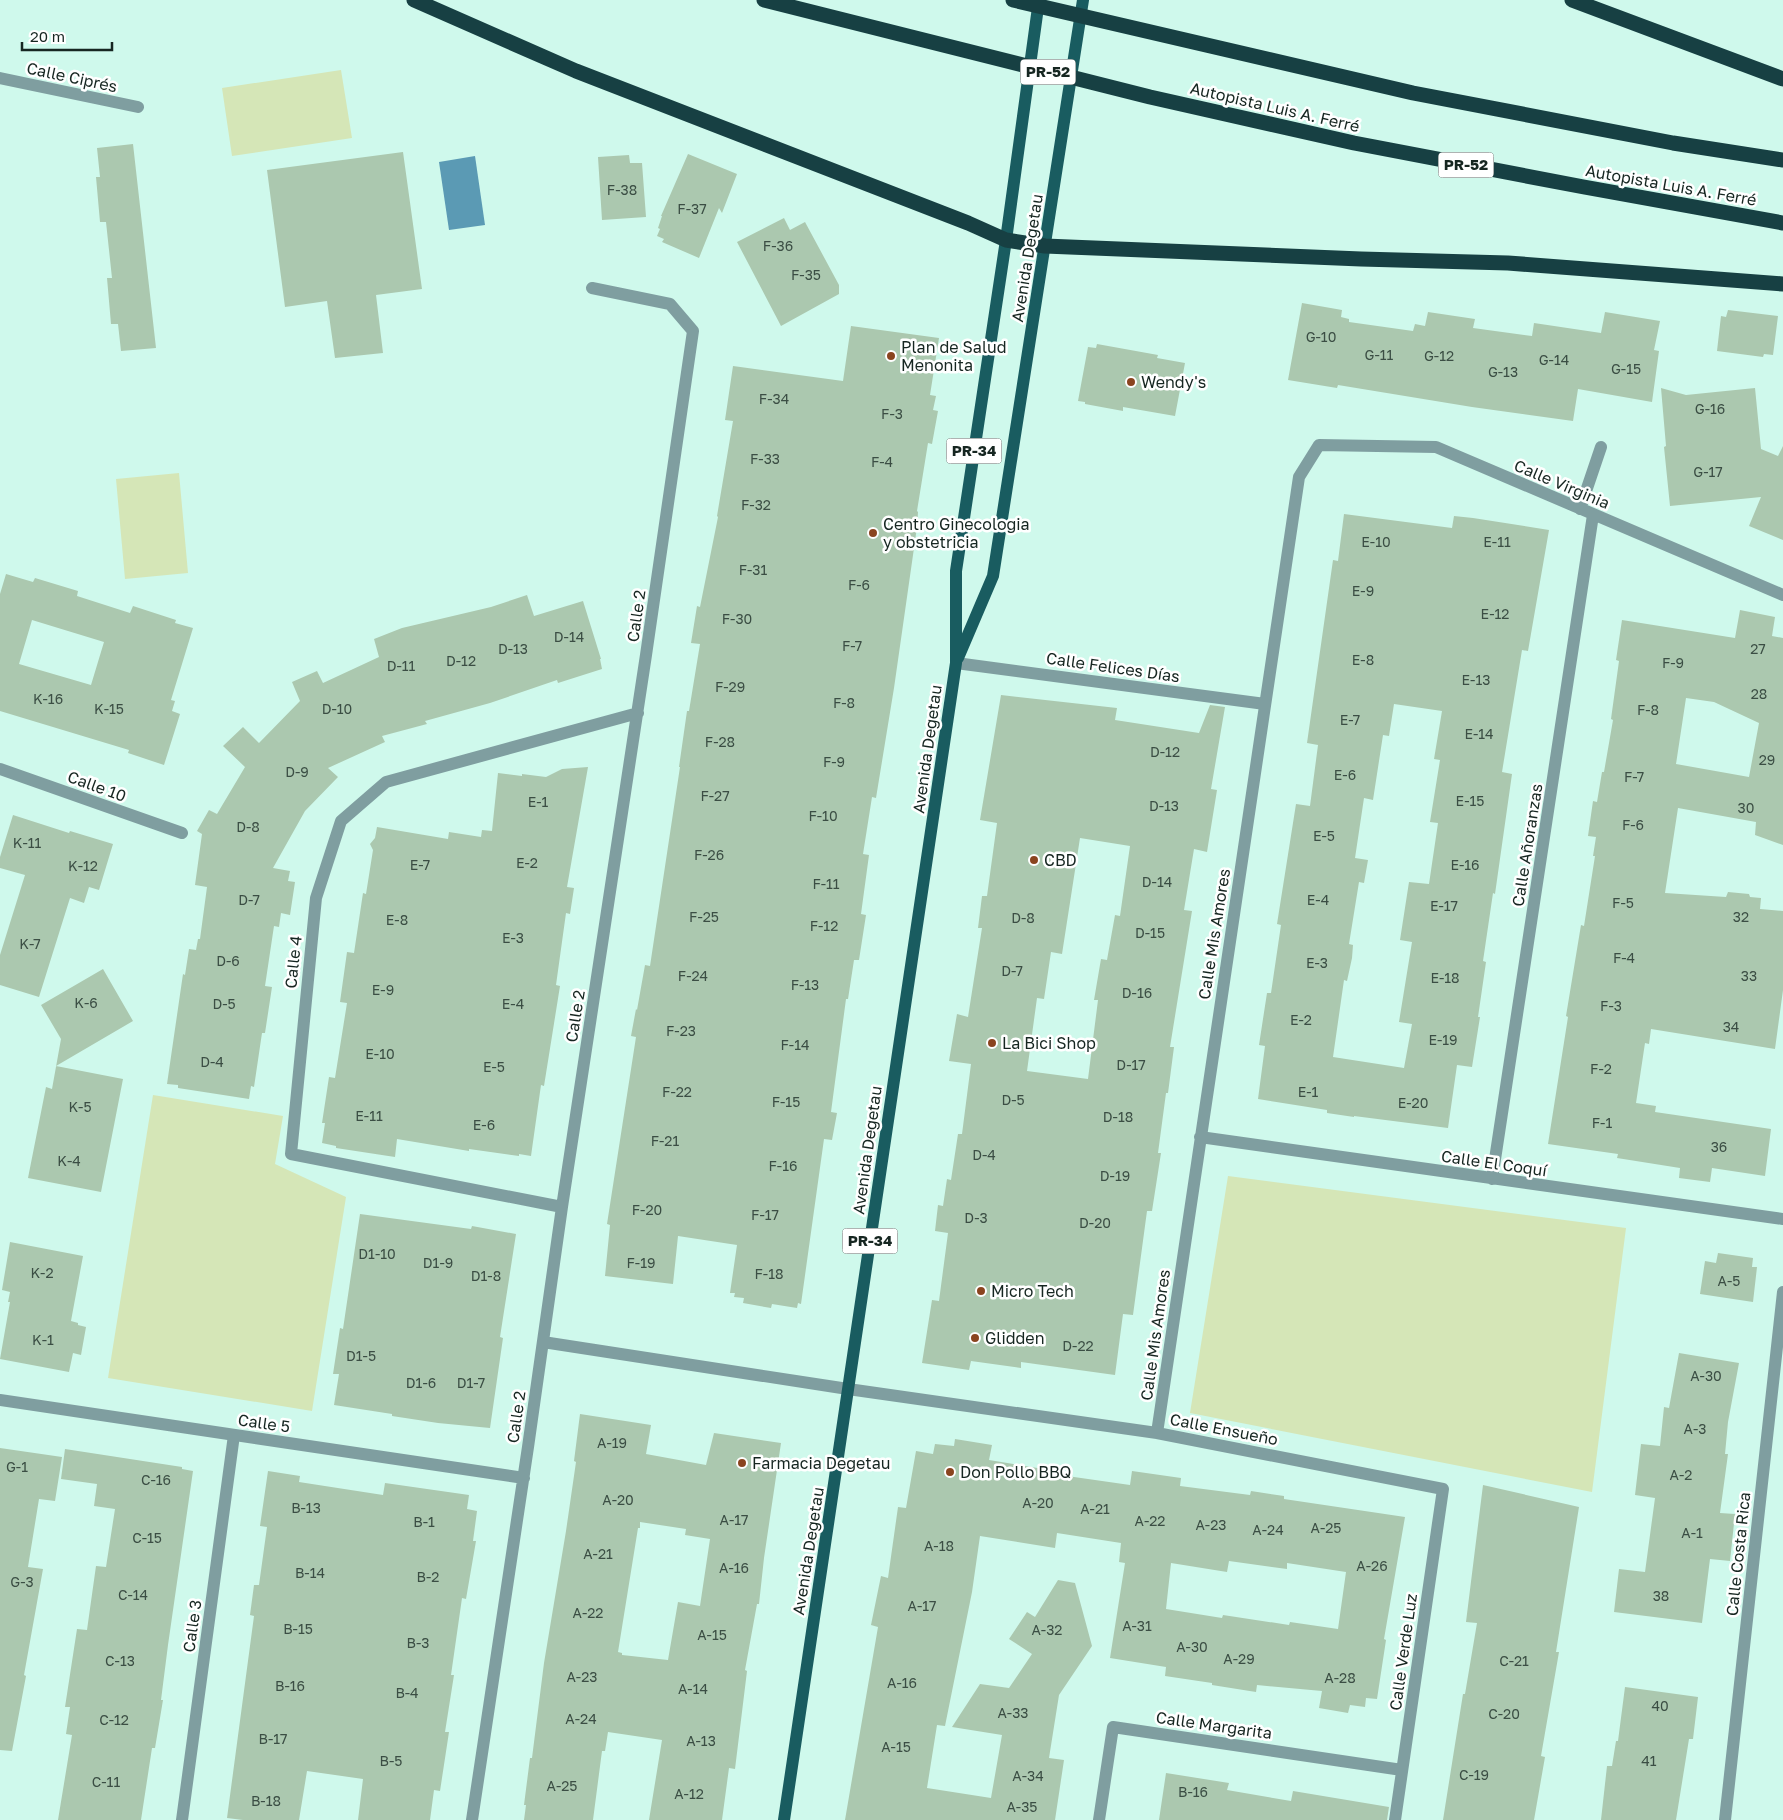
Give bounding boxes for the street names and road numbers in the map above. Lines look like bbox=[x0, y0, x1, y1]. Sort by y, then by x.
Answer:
street label: Calle Ciprés bbox=[25, 58, 119, 96]
road number: PR-52 bbox=[1020, 60, 1076, 84]
street label: Autopista Luis A. Ferré bbox=[1188, 78, 1362, 136]
road number: PR-52 bbox=[1438, 152, 1494, 178]
street label: Autopista Luis A. Ferré bbox=[1584, 160, 1758, 210]
street label: Avenida Degetau bbox=[1007, 193, 1047, 323]
road number: PR-34 bbox=[946, 438, 1002, 464]
street label: Calle Virginia bbox=[1511, 455, 1613, 513]
street label: Calle 2 bbox=[622, 589, 650, 643]
street label: Calle Felices Días bbox=[1045, 648, 1181, 686]
street label: Avenida Degetau bbox=[908, 684, 946, 814]
street label: Calle 10 bbox=[65, 766, 129, 806]
street label: Calle Añoranzas bbox=[1507, 782, 1547, 908]
street label: Calle Mis Amores bbox=[1194, 867, 1234, 1001]
street label: Calle 4 bbox=[280, 935, 306, 989]
street label: Calle 2 bbox=[561, 988, 589, 1044]
street label: Avenida Degetau bbox=[848, 1085, 886, 1215]
street label: Calle El Coquí bbox=[1440, 1146, 1550, 1181]
road number: PR-34 bbox=[842, 1228, 898, 1254]
street label: Calle Mis Amores bbox=[1136, 1268, 1174, 1402]
street label: Calle 2 bbox=[502, 1390, 530, 1444]
street label: Calle 5 bbox=[237, 1409, 291, 1437]
street label: Calle Ensueño bbox=[1168, 1409, 1280, 1449]
street label: Avenida Degetau bbox=[788, 1486, 828, 1616]
street label: Calle Costa Rica bbox=[1722, 1491, 1754, 1617]
street label: Calle Verde Luz bbox=[1385, 1592, 1421, 1712]
street label: Calle 3 bbox=[178, 1599, 206, 1653]
street label: Calle Margarita bbox=[1155, 1707, 1273, 1743]

